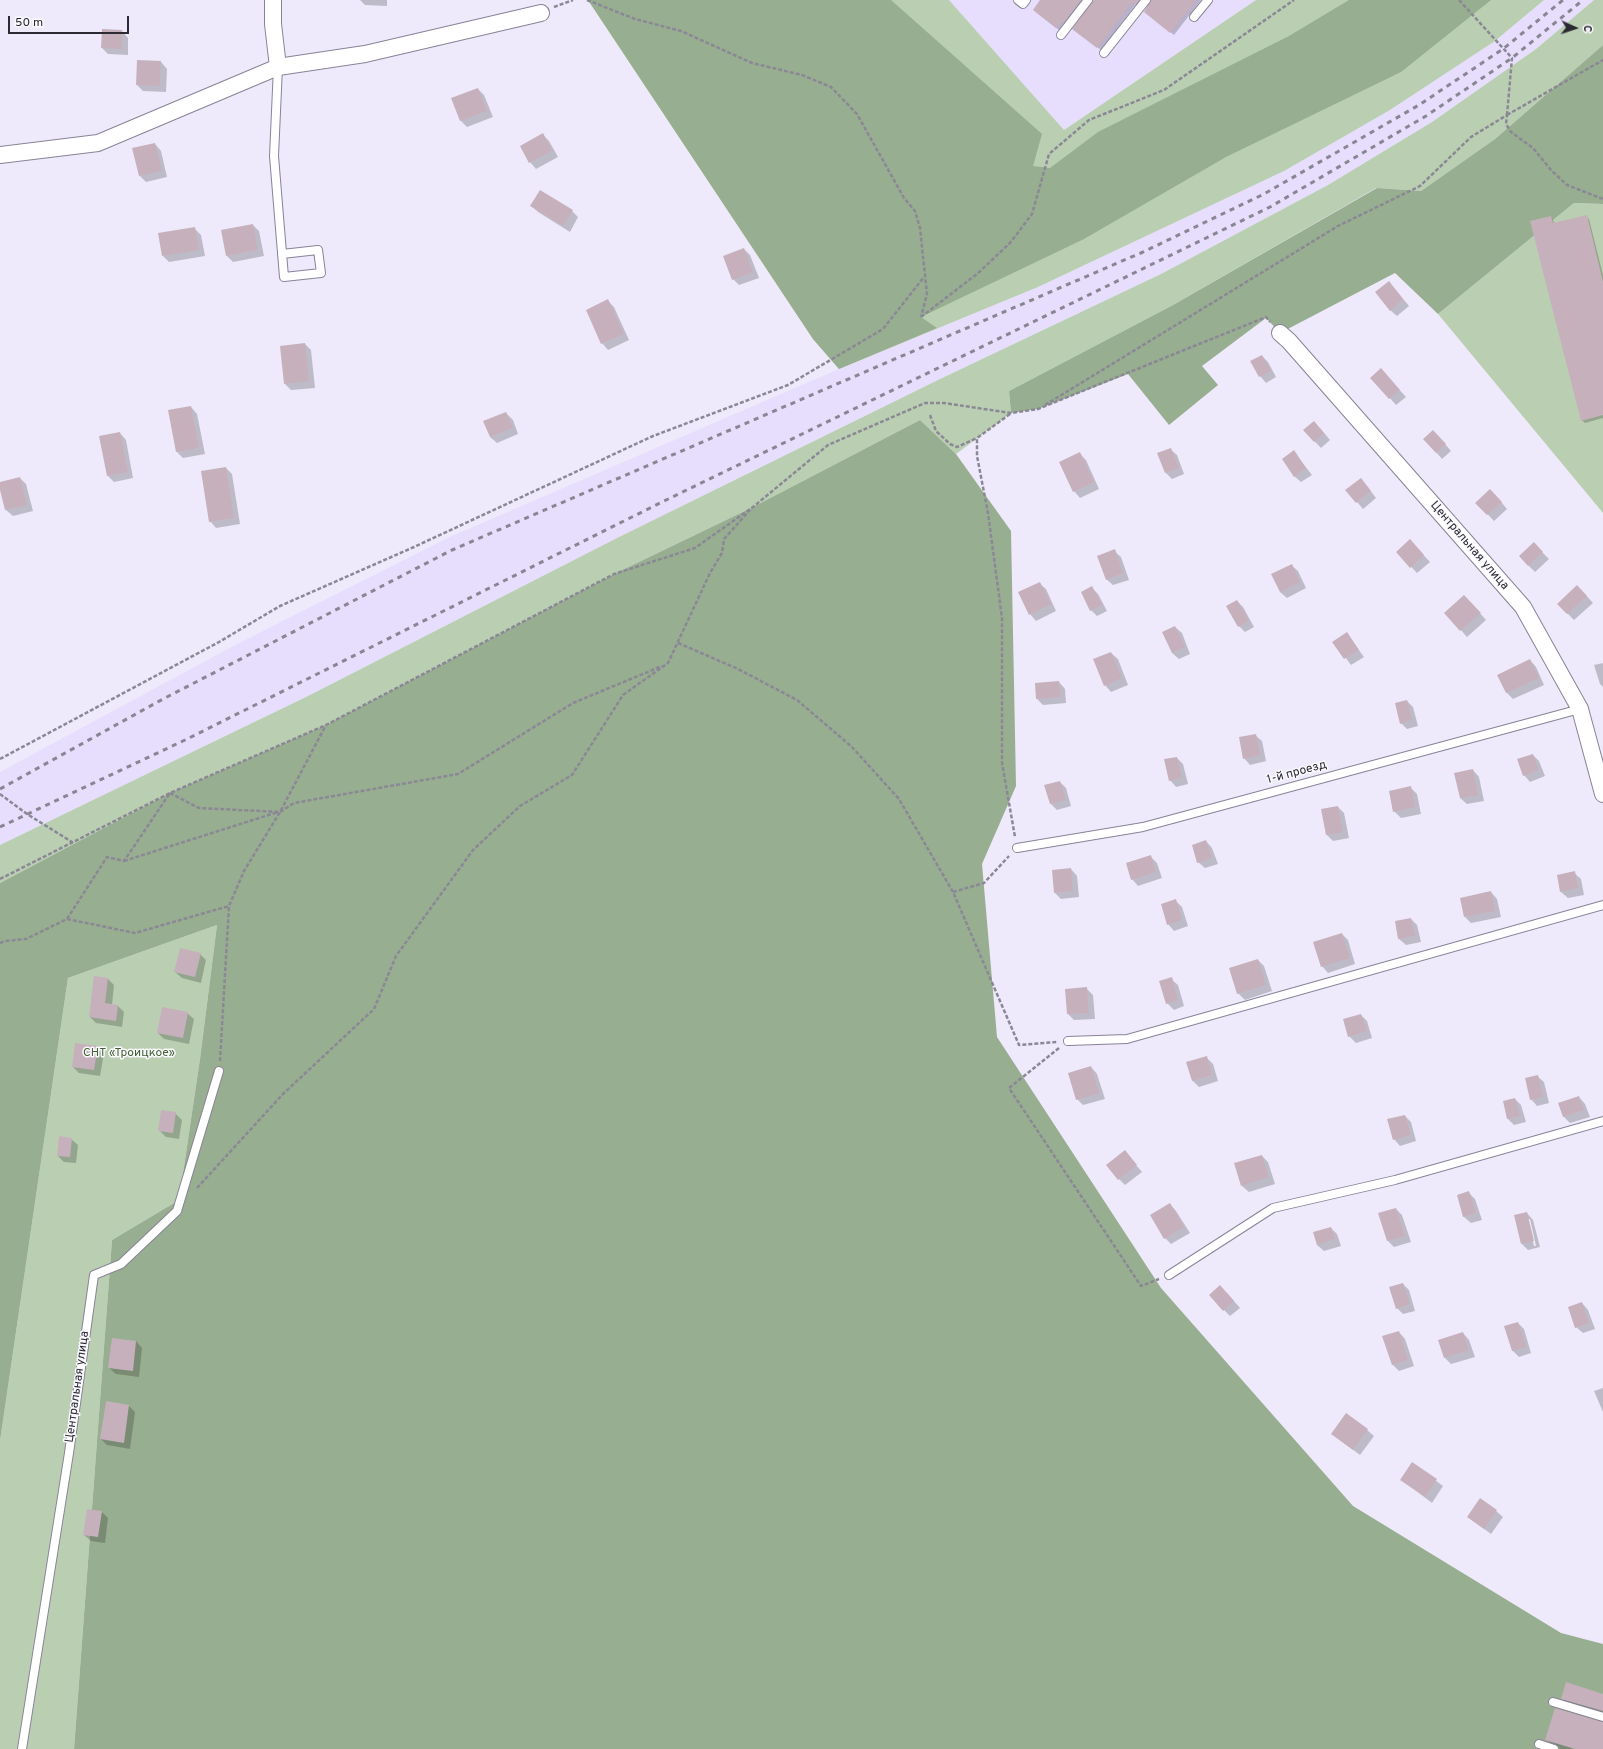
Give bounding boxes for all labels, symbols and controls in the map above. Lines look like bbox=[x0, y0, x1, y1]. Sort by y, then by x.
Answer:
scale bar bbox=[10, 8, 131, 34]
north arrow bbox=[1555, 8, 1595, 48]
text: 50 m bbox=[15, 15, 43, 31]
text: С bbox=[1580, 25, 1594, 33]
street label: Центральная улица bbox=[1427, 499, 1511, 593]
street label: 1-й проезд bbox=[1266, 758, 1328, 788]
park label: СНТ «Троицкое» bbox=[83, 1047, 175, 1061]
street label: Центральная улица bbox=[63, 1330, 93, 1444]

